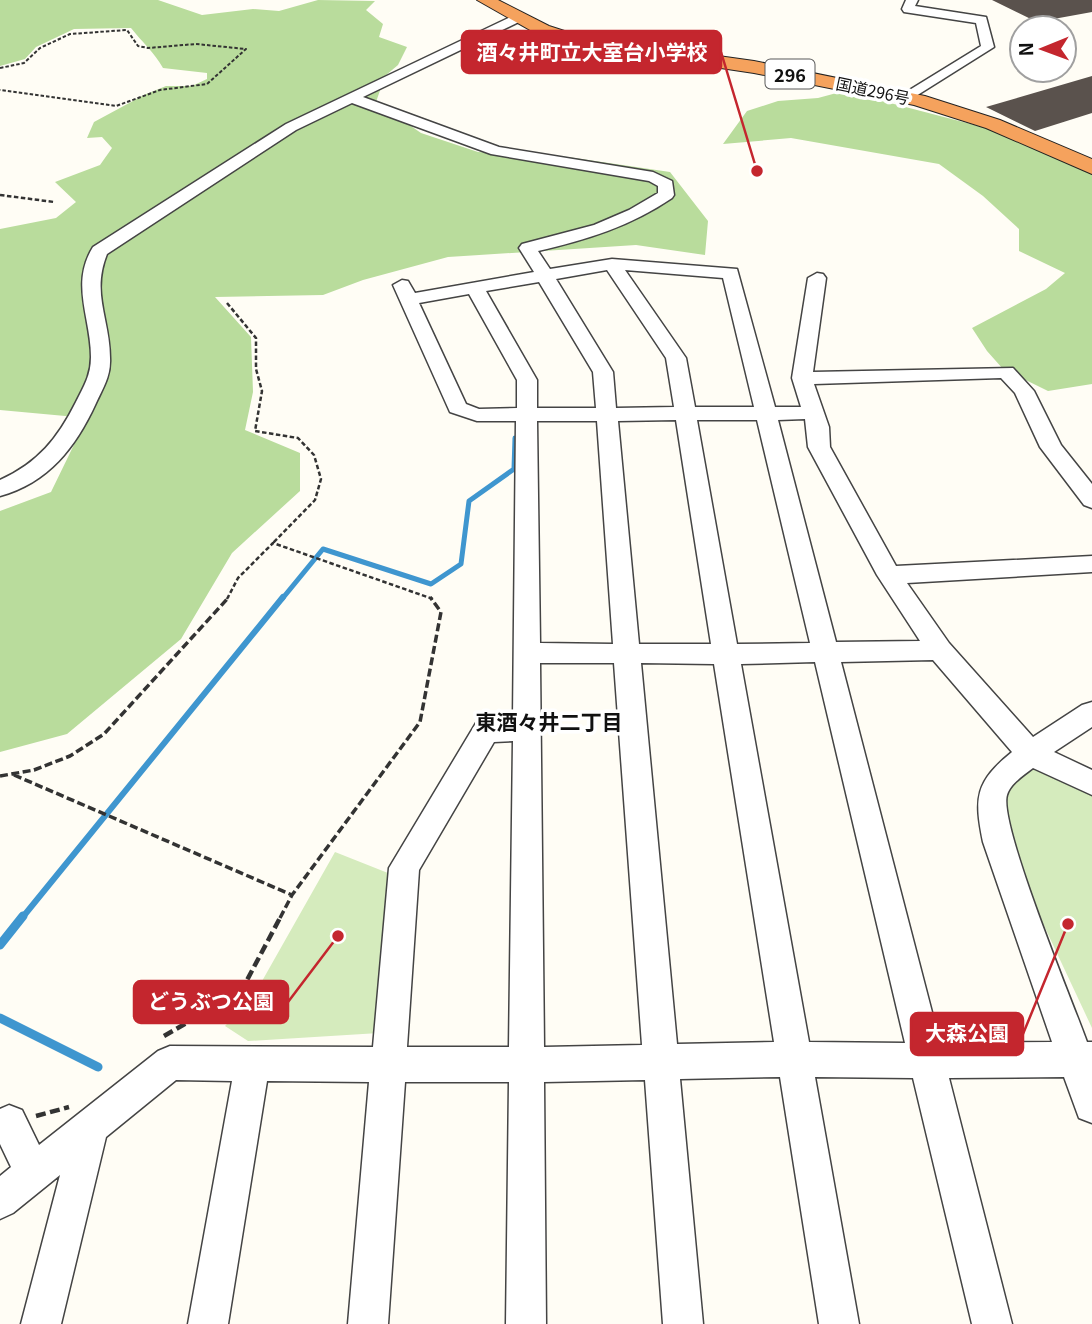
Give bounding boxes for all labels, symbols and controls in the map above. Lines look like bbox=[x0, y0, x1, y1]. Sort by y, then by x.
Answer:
north arrow bbox=[1008, 14, 1078, 84]
callout: 酒々井町立大室台小学校 bbox=[462, 31, 721, 73]
text: 酒々井町立大室台小学校 bbox=[477, 36, 708, 66]
text: N bbox=[1011, 42, 1038, 57]
road number: 296 bbox=[766, 60, 814, 88]
street label: 国道296号 bbox=[834, 71, 912, 109]
district label: 東酒々井二丁目 bbox=[476, 706, 623, 736]
callout: どうぶつ公園 bbox=[134, 981, 288, 1023]
text: どうぶつ公園 bbox=[148, 985, 274, 1015]
callout: 大森公園 bbox=[911, 1013, 1023, 1055]
text: 大森公園 bbox=[925, 1017, 1009, 1047]

